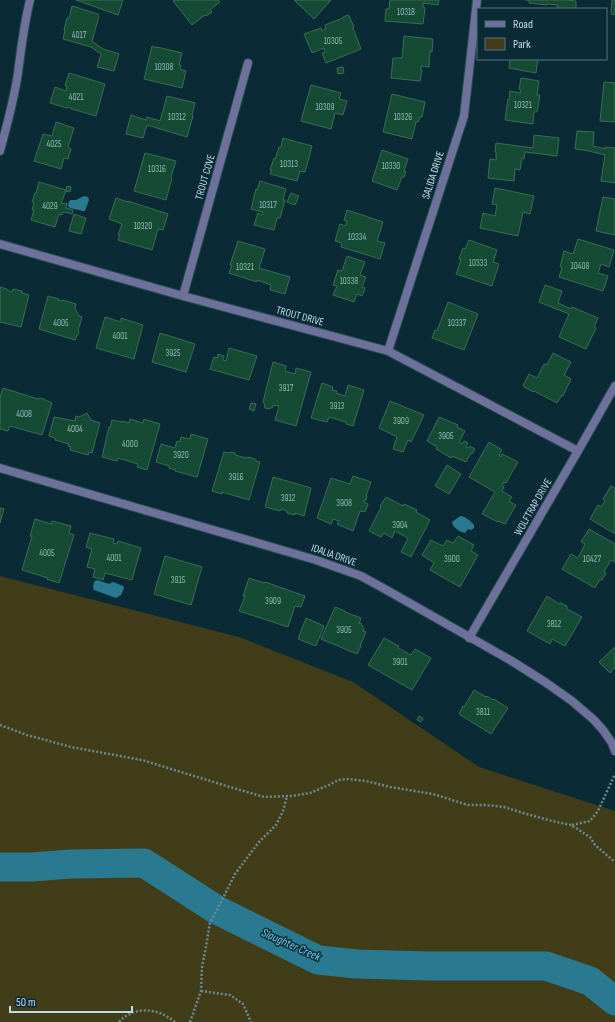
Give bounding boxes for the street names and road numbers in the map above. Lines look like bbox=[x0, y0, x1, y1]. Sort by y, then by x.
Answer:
street label: SALIDA DRIVE bbox=[419, 149, 447, 201]
street label: TROUT COVE bbox=[192, 153, 218, 201]
street label: TROUT DRIVE bbox=[275, 303, 325, 329]
street label: WOLFTRAP DRIVE bbox=[511, 476, 555, 538]
street label: IDALIA DRIVE bbox=[310, 541, 358, 569]

